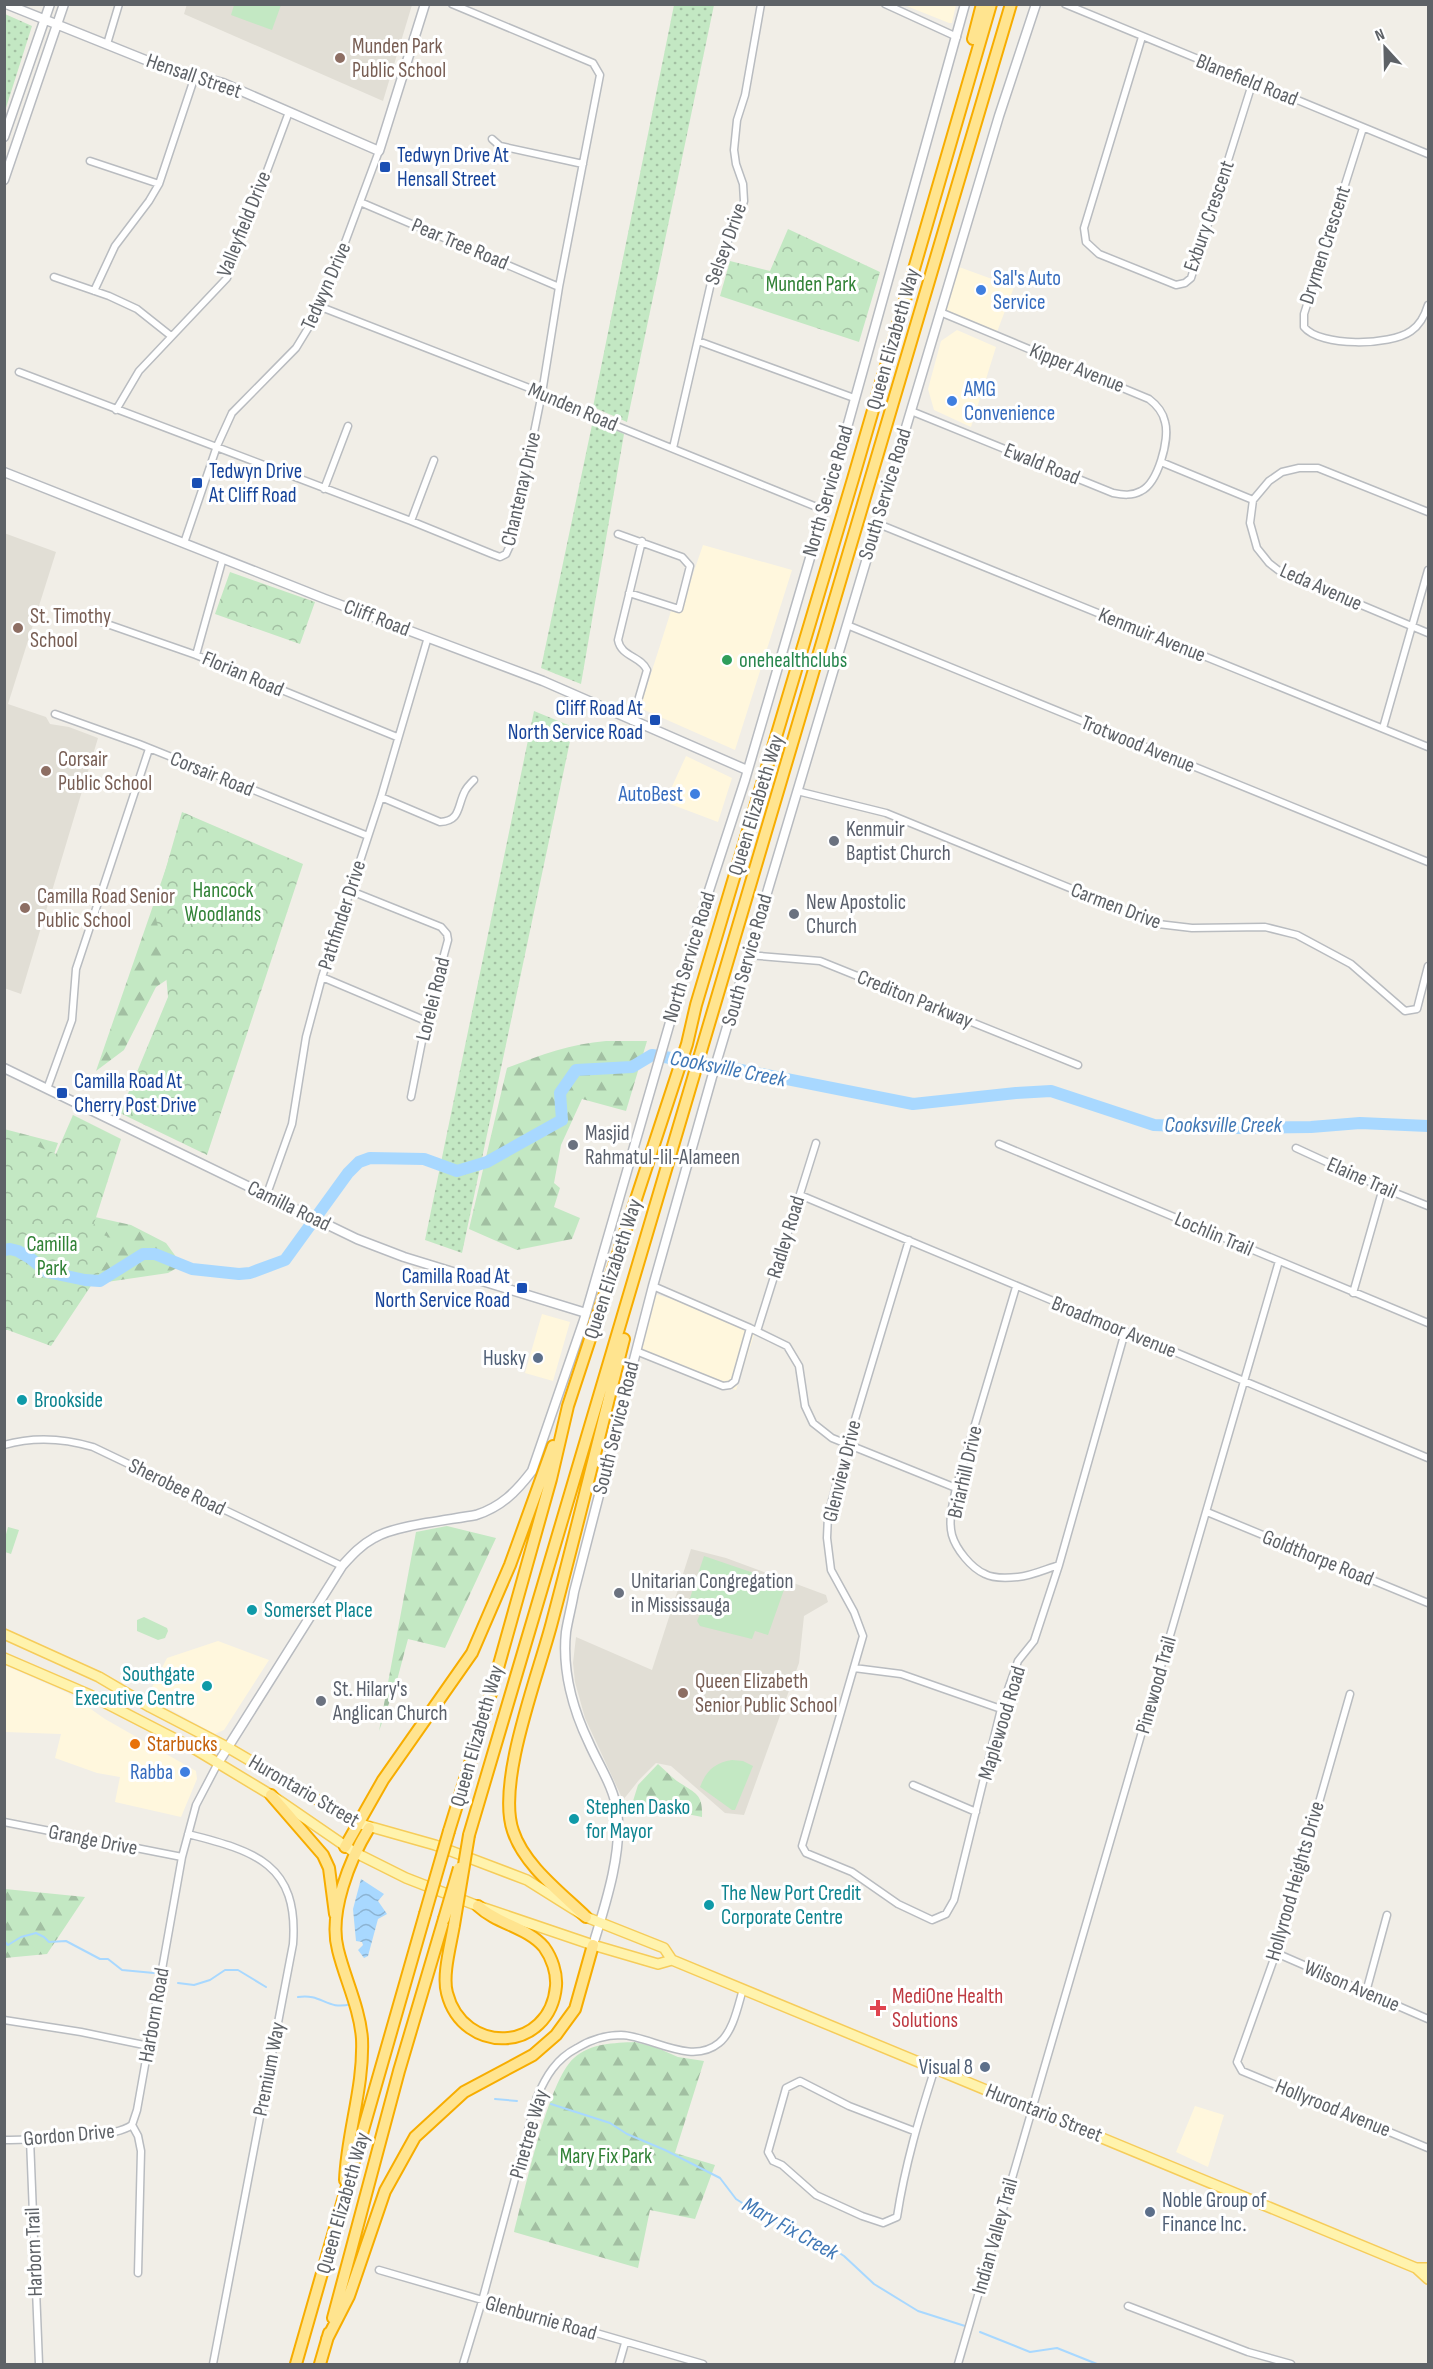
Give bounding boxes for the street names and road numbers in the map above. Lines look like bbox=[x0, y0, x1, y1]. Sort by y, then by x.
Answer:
street label: Hensall Street bbox=[143, 48, 245, 104]
street label: Blanefield Road bbox=[1193, 48, 1301, 112]
street label: Exbury Crescent bbox=[1178, 157, 1240, 275]
street label: Valleyfield Drive bbox=[212, 168, 276, 280]
street label: Drymen Crescent bbox=[1294, 183, 1356, 307]
street label: Selsey Drive bbox=[700, 200, 752, 288]
street label: Pear Tree Road bbox=[408, 212, 512, 276]
street label: Tedwyn Drive bbox=[296, 238, 356, 334]
street label: Queen Elizabeth Way bbox=[861, 265, 925, 413]
street label: Kipper Avenue bbox=[1026, 338, 1128, 398]
street label: Munden Road bbox=[524, 377, 622, 437]
street label: North Service Road bbox=[797, 423, 859, 559]
street label: South Service Road bbox=[853, 425, 917, 563]
street label: Chantenay Drive bbox=[496, 430, 546, 548]
street label: Ewald Road bbox=[1001, 438, 1083, 490]
street label: Leda Avenue bbox=[1276, 558, 1366, 616]
street label: Cliff Road bbox=[340, 594, 414, 642]
street label: Kenmuir Avenue bbox=[1095, 602, 1209, 668]
street label: Florian Road bbox=[199, 646, 287, 702]
street label: Trotwood Avenue bbox=[1078, 710, 1198, 778]
street label: Queen Elizabeth Way bbox=[723, 732, 789, 878]
street label: Corsair Road bbox=[166, 746, 258, 802]
street label: Pathfinder Drive bbox=[313, 857, 371, 973]
street label: Carmen Drive bbox=[1067, 877, 1165, 935]
street label: North Service Road bbox=[657, 889, 721, 1025]
street label: South Service Road bbox=[716, 891, 778, 1029]
street label: Lorelei Road bbox=[411, 955, 455, 1043]
street label: Crediton Parkway bbox=[854, 964, 976, 1034]
street label: Elaine Trail bbox=[1323, 1152, 1401, 1204]
street label: Camilla Road bbox=[243, 1175, 335, 1237]
street label: Radley Road bbox=[762, 1193, 810, 1281]
street label: Queen Elizabeth Way bbox=[579, 1196, 647, 1342]
street label: Lochlin Trail bbox=[1171, 1206, 1257, 1262]
street label: Broadmoor Avenue bbox=[1048, 1291, 1180, 1363]
street label: South Service Road bbox=[587, 1359, 645, 1497]
street label: Glenview Drive bbox=[817, 1418, 867, 1524]
street label: Briarhill Drive bbox=[942, 1423, 988, 1521]
street label: Sherobee Road bbox=[124, 1453, 230, 1521]
street label: Goldthorpe Road bbox=[1259, 1524, 1377, 1592]
street label: Pinewood Trail bbox=[1130, 1634, 1182, 1736]
street label: Queen Elizabeth Way bbox=[445, 1662, 509, 1810]
street label: Maplewood Road bbox=[973, 1663, 1031, 1783]
street label: Hurontario Street bbox=[244, 1749, 364, 1833]
street label: Hollyrood Heights Drive bbox=[1260, 1798, 1330, 1964]
street label: Grange Drive bbox=[46, 1819, 140, 1861]
street label: Wilson Avenue bbox=[1300, 1955, 1404, 2017]
street label: Harborn Road bbox=[133, 1966, 175, 2064]
street label: Premium Way bbox=[248, 2020, 290, 2118]
street label: Hollyrood Avenue bbox=[1272, 2074, 1394, 2142]
street label: Hurontario Street bbox=[982, 2078, 1106, 2148]
street label: Pinetree Way bbox=[504, 2087, 554, 2181]
street label: Gordon Drive bbox=[22, 2119, 116, 2151]
street label: Queen Elizabeth Way bbox=[311, 2129, 375, 2277]
street label: Indian Valley Trail bbox=[967, 2175, 1023, 2297]
street label: Harborn Trail bbox=[20, 2207, 48, 2297]
street label: Glenburnie Road bbox=[482, 2290, 600, 2346]

